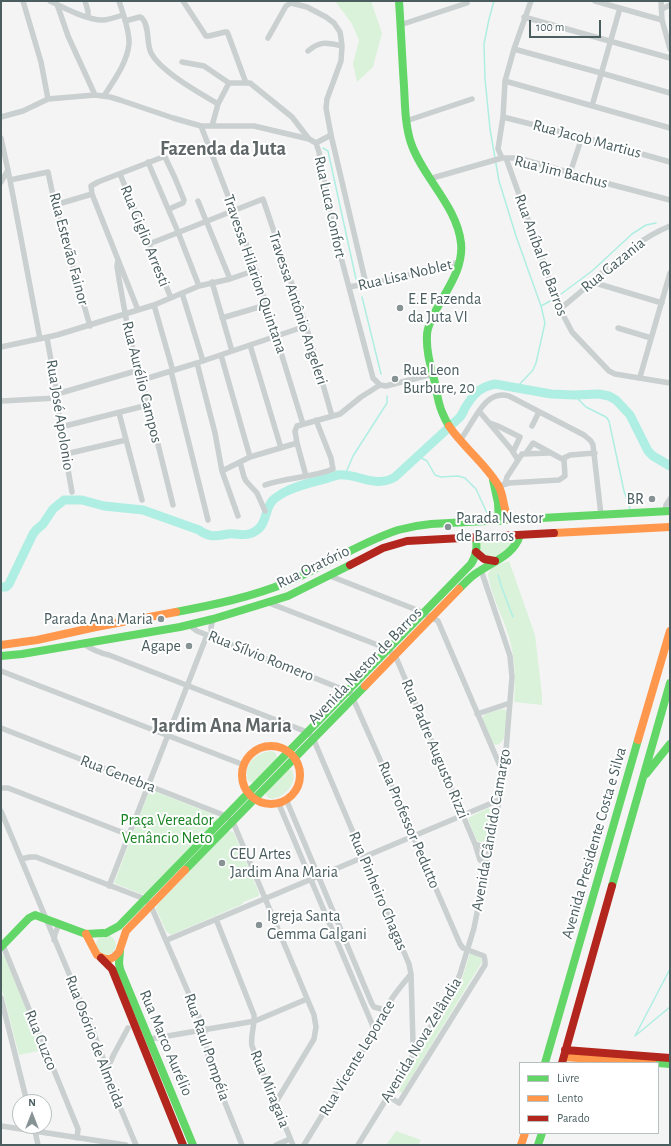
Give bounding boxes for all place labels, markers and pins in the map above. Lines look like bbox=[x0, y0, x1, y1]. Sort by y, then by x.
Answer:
place label: E.E Fazenda da Juta VI bbox=[408, 289, 481, 327]
marker: E.E Fazenda da Juta VI bbox=[395, 303, 405, 313]
place label: Rua Leon Burbure, 20 bbox=[403, 360, 475, 398]
marker: Rua Leon Burbure, 20 bbox=[390, 374, 400, 384]
place label: BR bbox=[627, 489, 644, 509]
marker: BR bbox=[647, 494, 657, 504]
place label: Parada Nestor de Barros bbox=[456, 508, 543, 546]
marker: Parada Nestor de Barros bbox=[443, 522, 453, 532]
place label: Parada Ana Maria bbox=[44, 609, 153, 629]
marker: Parada Ana Maria bbox=[156, 614, 166, 624]
place label: Agape bbox=[141, 636, 181, 656]
marker: Agape bbox=[184, 641, 194, 651]
place label: CEU Artes Jardim Ana Maria bbox=[230, 844, 338, 882]
marker: CEU Artes Jardim Ana Maria bbox=[217, 858, 227, 868]
place label: Igreja Santa Gemma Galgani bbox=[267, 906, 367, 944]
marker: Igreja Santa Gemma Galgani bbox=[254, 920, 264, 930]

